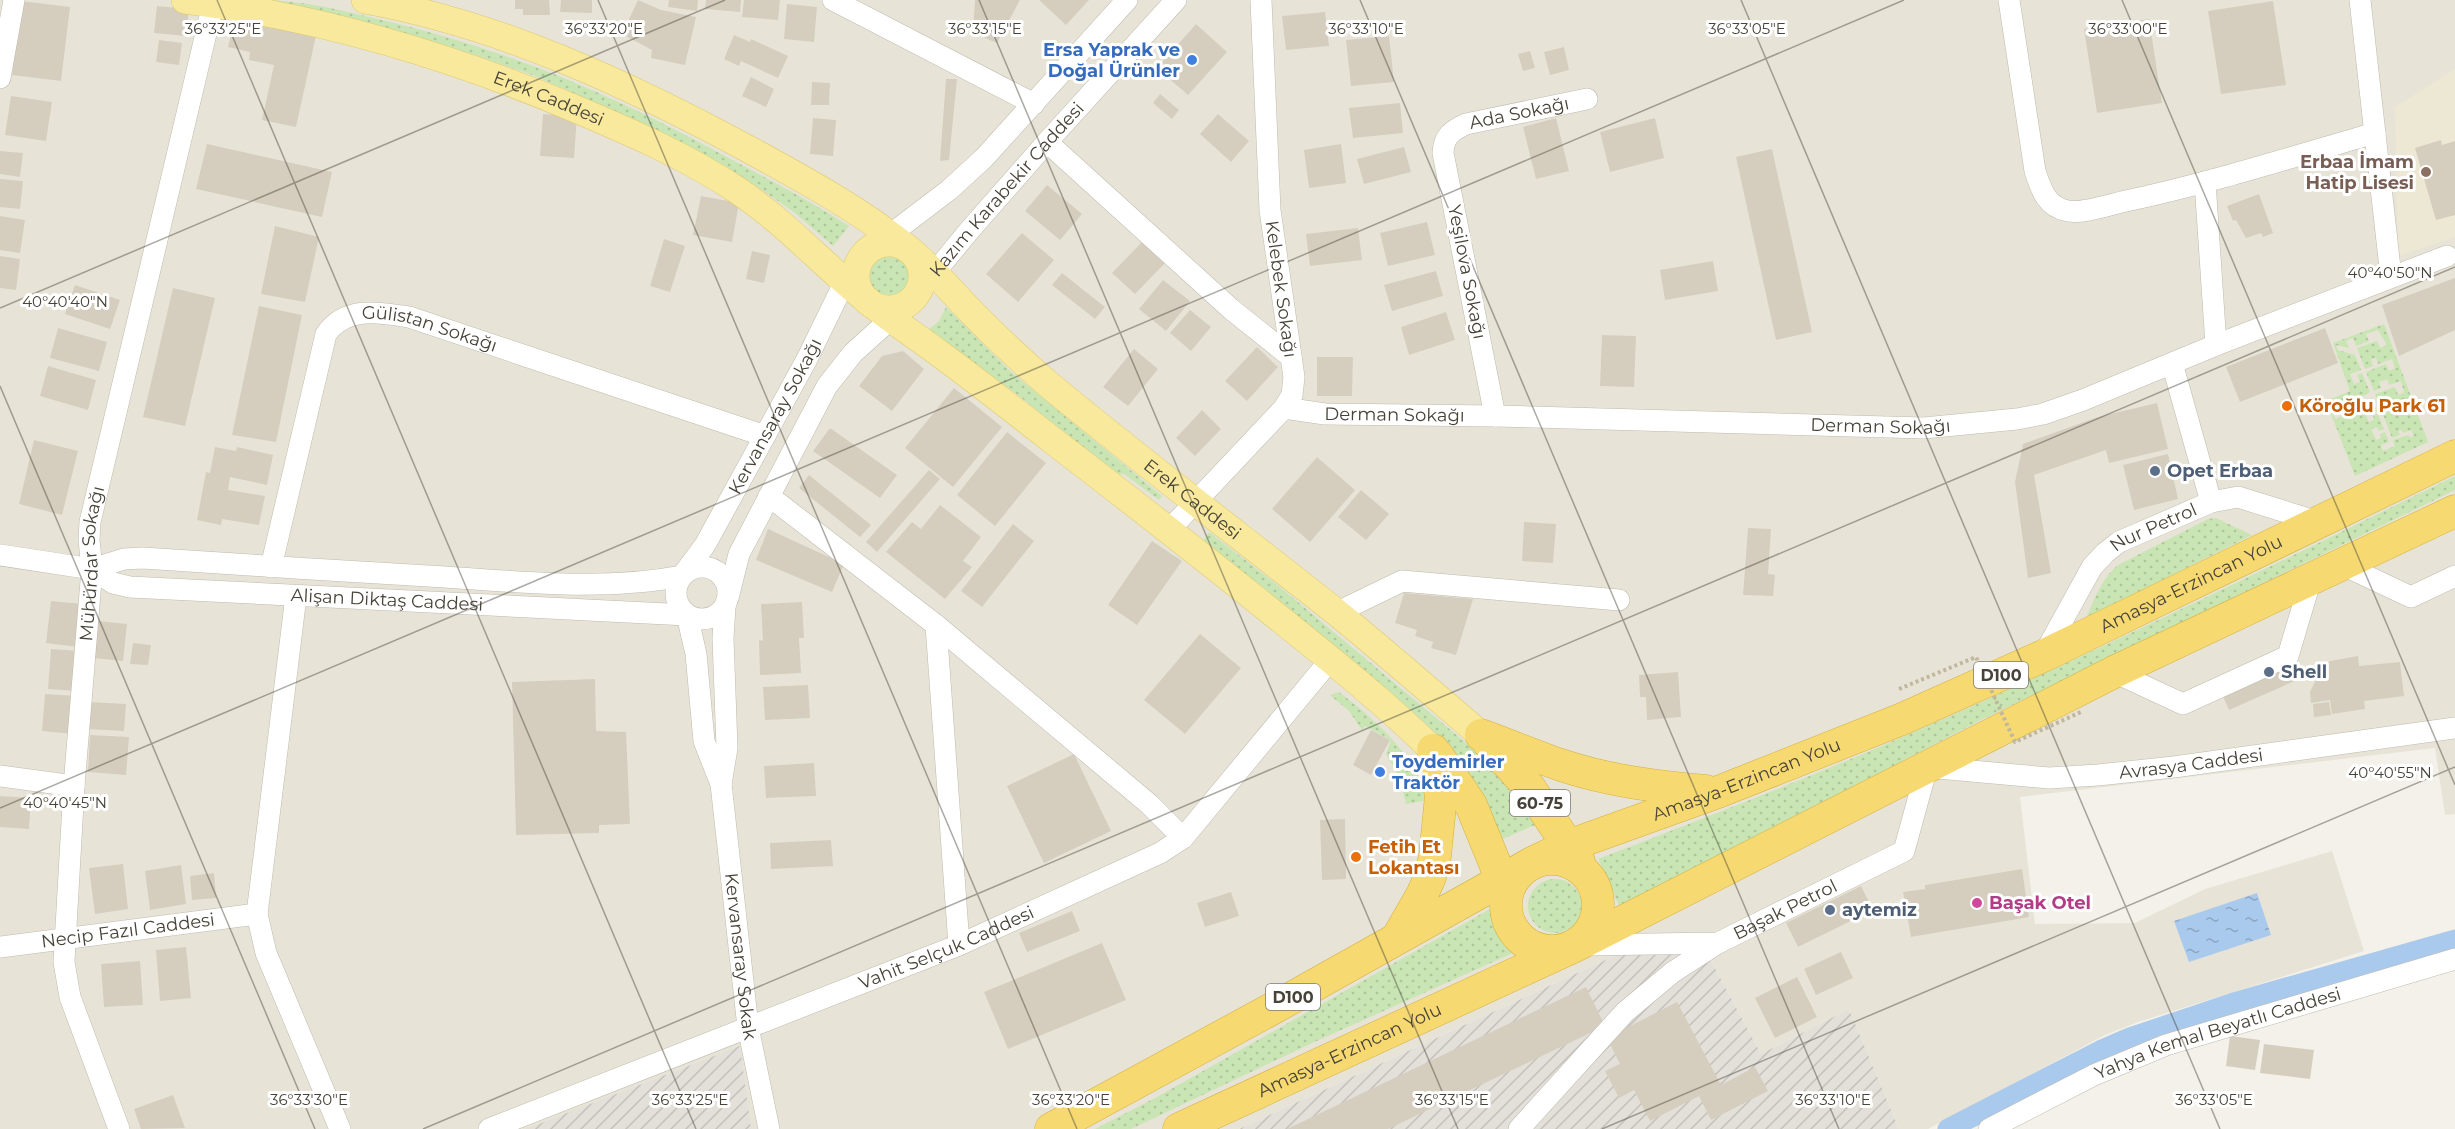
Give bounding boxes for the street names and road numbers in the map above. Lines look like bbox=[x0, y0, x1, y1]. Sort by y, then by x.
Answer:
street label: Erek Caddesi bbox=[490, 66, 608, 131]
street label: Ada Sokağı bbox=[1467, 92, 1571, 134]
street label: Kazım Karabekir Caddesi bbox=[925, 98, 1089, 281]
street label: Yeşilova Sokağı bbox=[1443, 203, 1491, 341]
street label: Kelebek Sokağı bbox=[1260, 219, 1302, 359]
street label: Gülistan Sokağı bbox=[362, 302, 500, 357]
street label: Kervansaray Sokağı bbox=[724, 335, 826, 498]
street label: Derman Sokağı bbox=[1324, 403, 1465, 427]
street label: Derman Sokağı bbox=[1810, 414, 1951, 439]
street label: Erek Caddesi bbox=[1139, 454, 1245, 544]
street label: Mühürdar Sokağı bbox=[75, 484, 109, 642]
street label: Nur Petrol bbox=[2105, 498, 2200, 556]
street label: Amasya-Erzincan Yolu bbox=[2096, 530, 2286, 638]
street label: Alişan Diktaş Caddesi bbox=[290, 584, 484, 616]
road number: D100 bbox=[1974, 662, 2028, 688]
street label: Amasya-Erzincan Yolu bbox=[1649, 733, 1844, 826]
street label: Avrasya Caddesi bbox=[2118, 744, 2265, 784]
road number: 60-75 bbox=[1510, 790, 1570, 816]
street label: Kervansaray Sokak bbox=[720, 872, 761, 1042]
street label: Başak Petrol bbox=[1730, 875, 1841, 945]
street label: Vahit Selçuk Caddesi bbox=[856, 901, 1037, 994]
street label: Necip Fazıl Caddesi bbox=[40, 909, 216, 953]
street label: Yahya Kemal Beyatlı Caddesi bbox=[2091, 983, 2344, 1084]
road number: D100 bbox=[1266, 984, 1320, 1010]
street label: Amasya-Erzincan Yolu bbox=[1254, 998, 1445, 1102]

